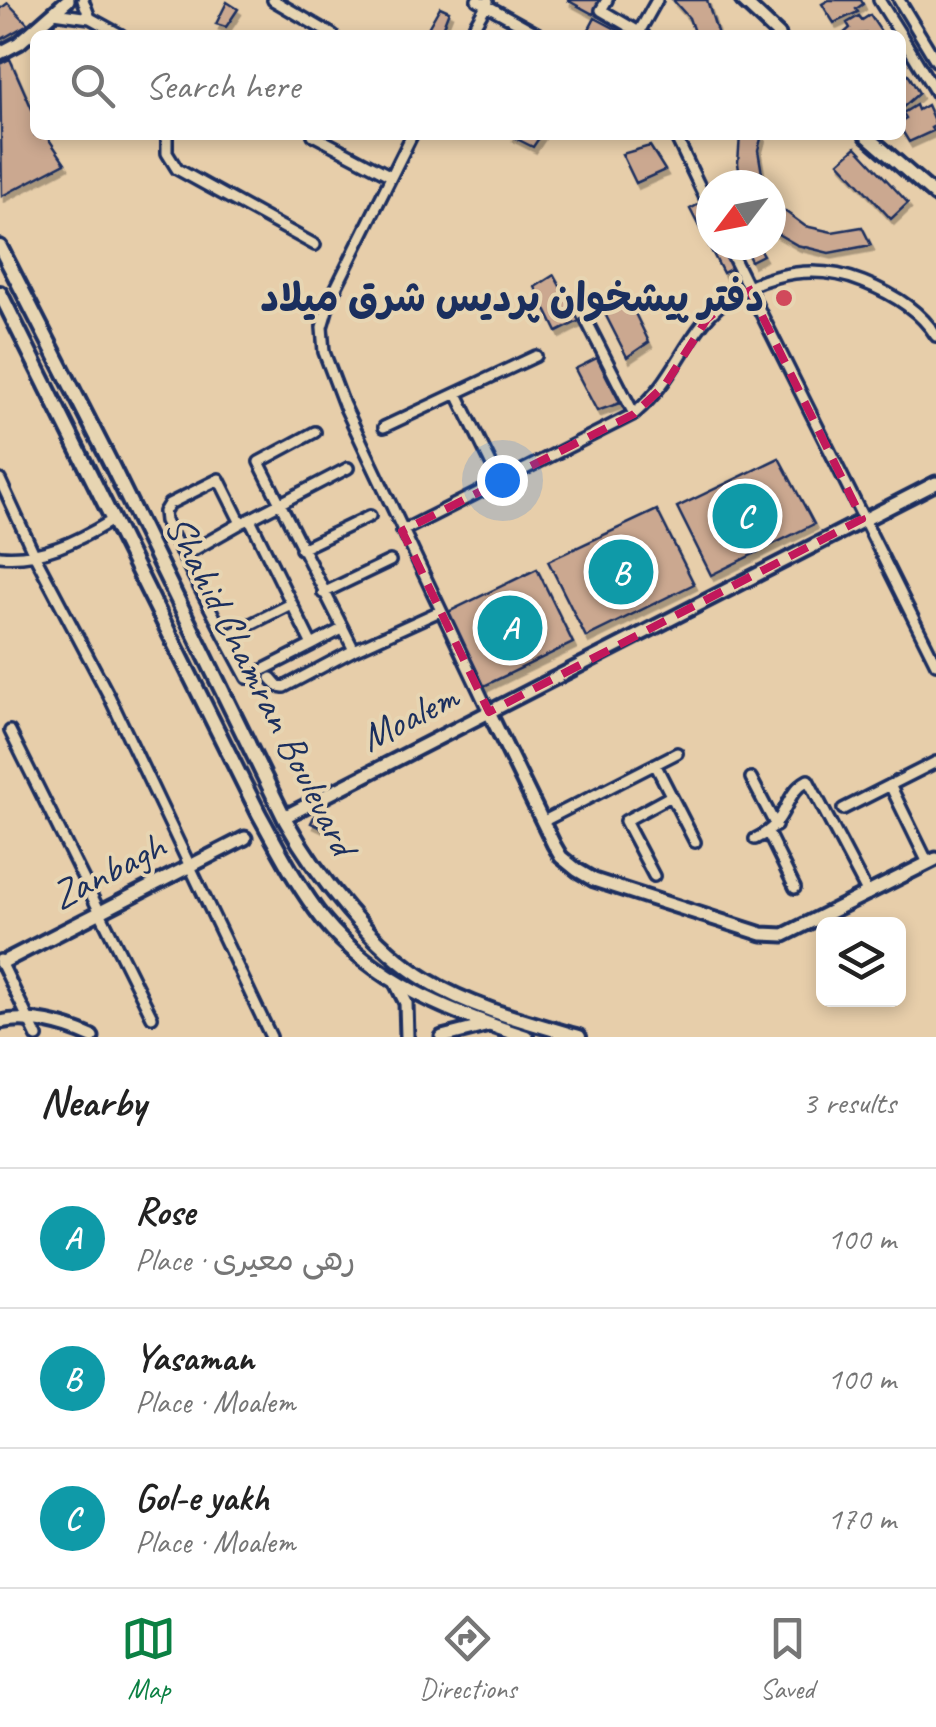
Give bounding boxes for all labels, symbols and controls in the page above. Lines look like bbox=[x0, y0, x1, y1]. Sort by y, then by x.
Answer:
search box bbox=[30, 30, 906, 140]
icon: search bbox=[65, 58, 120, 113]
text: Search here bbox=[145, 62, 300, 109]
north arrow bbox=[696, 170, 786, 260]
place label: دفتر پیشخوان پردیس شرق میلاد bbox=[261, 273, 764, 323]
marker: دفتر پیشخوان پردیس شرق میلاد bbox=[773, 287, 795, 309]
your location bbox=[477, 455, 528, 506]
pin: C bbox=[712, 478, 778, 554]
street label: Shahid Chamran Boulevard bbox=[154, 507, 371, 869]
pin: B bbox=[588, 534, 654, 610]
pin: A bbox=[478, 590, 542, 666]
street label: Moalem bbox=[352, 670, 469, 763]
street label: Zanbagh bbox=[42, 820, 176, 921]
map controls bbox=[816, 917, 906, 1007]
button: layers bbox=[816, 917, 906, 1007]
text: Nearby bbox=[40, 1076, 146, 1129]
text: 3 results bbox=[802, 1082, 896, 1123]
text: Rose bbox=[135, 1188, 195, 1235]
text: A bbox=[64, 1218, 81, 1259]
text: 100 m bbox=[827, 1218, 896, 1259]
text: Place · رهی معیری bbox=[135, 1239, 356, 1280]
text: Yasaman bbox=[135, 1334, 254, 1381]
text: B bbox=[64, 1358, 81, 1399]
text: 100 m bbox=[827, 1358, 896, 1399]
text: Place · Moalem bbox=[135, 1381, 295, 1422]
text: Gol-e yakh bbox=[135, 1474, 269, 1521]
text: C bbox=[65, 1498, 80, 1539]
text: 170 m bbox=[827, 1498, 896, 1539]
text: Place · Moalem bbox=[135, 1521, 295, 1562]
tab: Map bbox=[121, 1611, 176, 1706]
tab: Directions bbox=[419, 1611, 517, 1706]
tab: Saved bbox=[760, 1611, 815, 1706]

